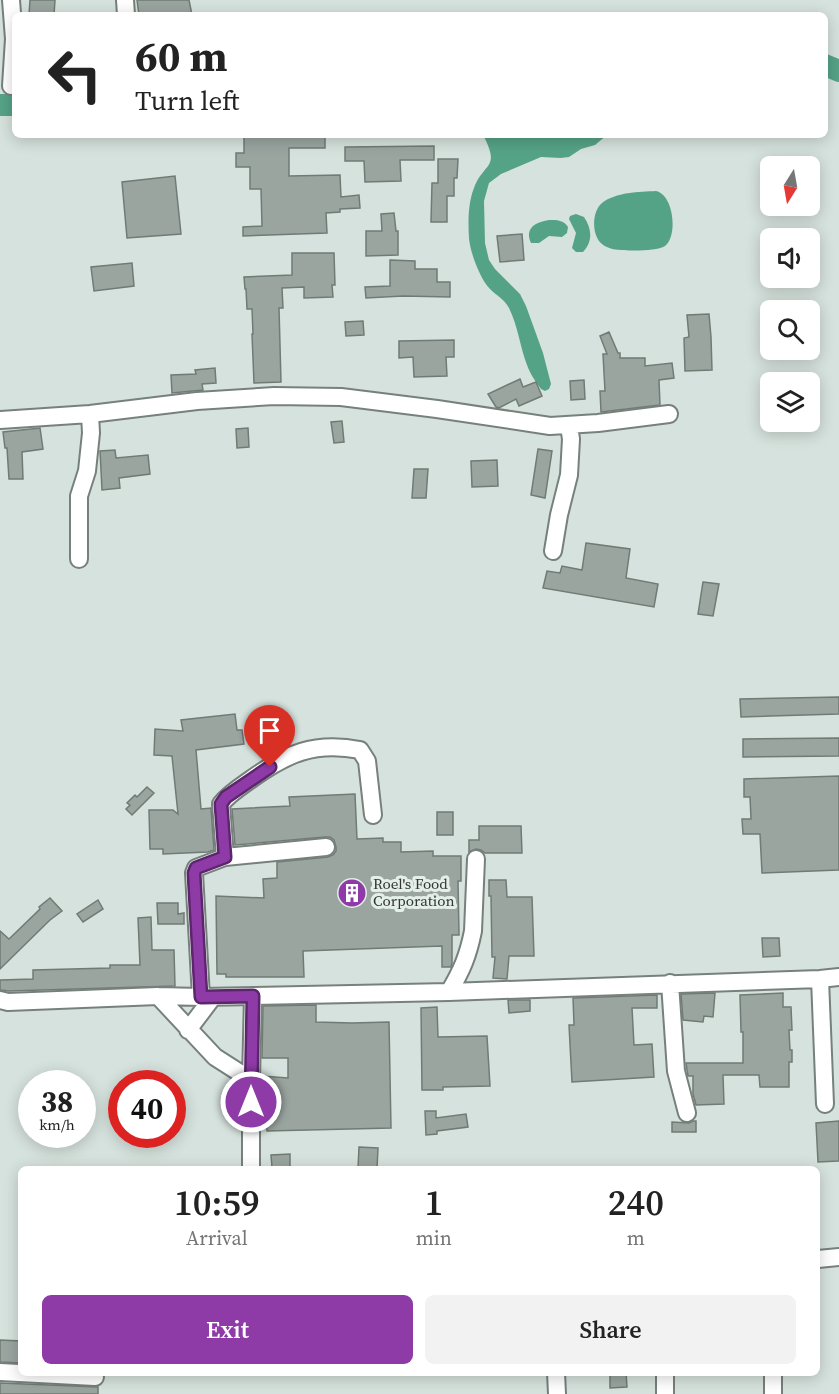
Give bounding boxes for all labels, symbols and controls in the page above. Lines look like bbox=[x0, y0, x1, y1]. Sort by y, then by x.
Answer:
text: 60 m bbox=[135, 27, 228, 85]
icon: left bbox=[36, 36, 114, 114]
text: Turn left bbox=[135, 82, 239, 119]
north arrow bbox=[760, 156, 820, 216]
map controls bbox=[760, 156, 820, 432]
button: sound bbox=[760, 228, 820, 288]
button: search bbox=[760, 300, 820, 360]
button: layers bbox=[760, 372, 820, 432]
pin bbox=[244, 705, 295, 767]
icon: arrive bbox=[253, 714, 286, 747]
place label: Roel's Food Corporation bbox=[373, 873, 455, 911]
building icon: Roel's Food Corporation bbox=[336, 877, 368, 909]
speed limit sign: 40 bbox=[108, 1070, 186, 1148]
position arrow bbox=[219, 1070, 283, 1134]
text: 38 bbox=[41, 1081, 73, 1122]
text: km/h bbox=[39, 1114, 75, 1135]
text: 10:59 bbox=[174, 1178, 260, 1227]
text: 1 bbox=[424, 1178, 443, 1227]
text: 240 bbox=[608, 1178, 664, 1227]
text: Arrival bbox=[186, 1224, 248, 1252]
text: min bbox=[416, 1224, 452, 1252]
text: m bbox=[627, 1224, 645, 1252]
button: Exit bbox=[42, 1295, 413, 1364]
button: Share bbox=[425, 1295, 796, 1364]

